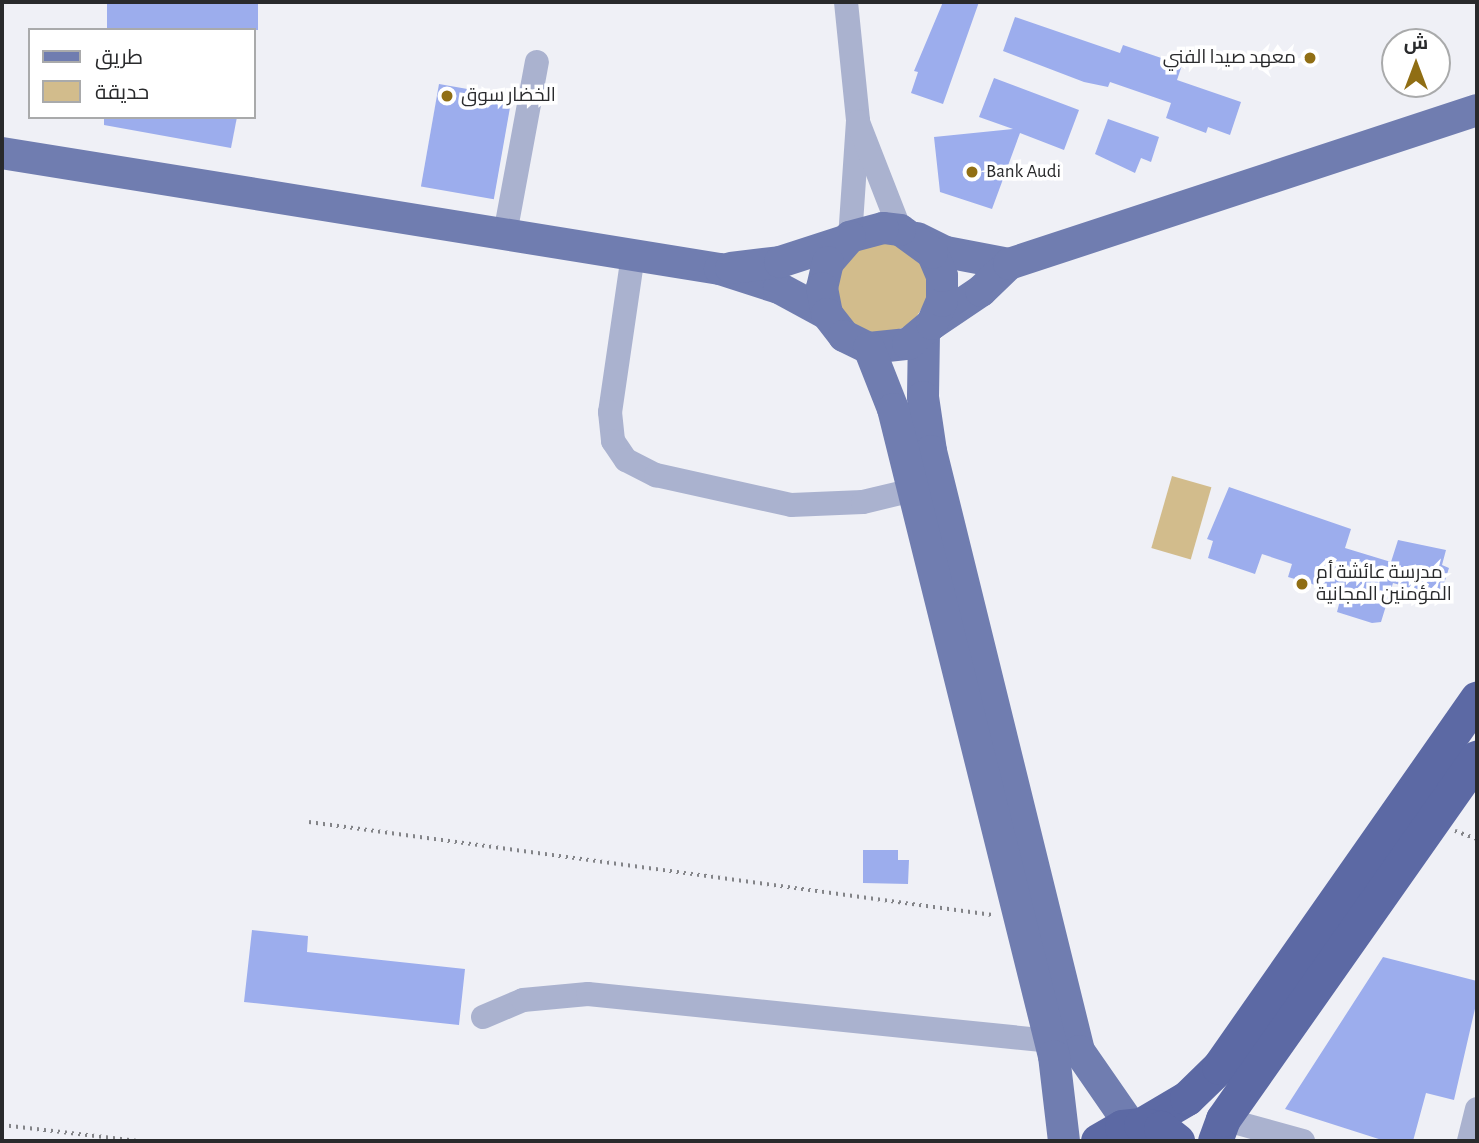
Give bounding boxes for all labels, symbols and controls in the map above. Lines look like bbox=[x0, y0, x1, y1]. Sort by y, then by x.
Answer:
legend bbox=[28, 28, 256, 119]
north arrow bbox=[1381, 28, 1451, 98]
text: ش bbox=[1404, 34, 1428, 53]
text: طريق bbox=[95, 47, 143, 68]
place label: معهد صيدا الفني bbox=[1163, 47, 1296, 69]
marker: معهد صيدا الفني bbox=[1302, 50, 1318, 66]
text: حديقة bbox=[95, 82, 149, 103]
place label: الخضار سوق bbox=[461, 85, 556, 107]
marker: الخضار سوق bbox=[439, 88, 455, 104]
place label: Bank Audi bbox=[986, 161, 1061, 183]
marker: Bank Audi bbox=[964, 164, 980, 180]
place label: مدرسة عائشة أم المؤمنين المجانية bbox=[1316, 562, 1452, 606]
marker: مدرسة عائشة أم المؤمنين المجانية bbox=[1294, 576, 1310, 592]

